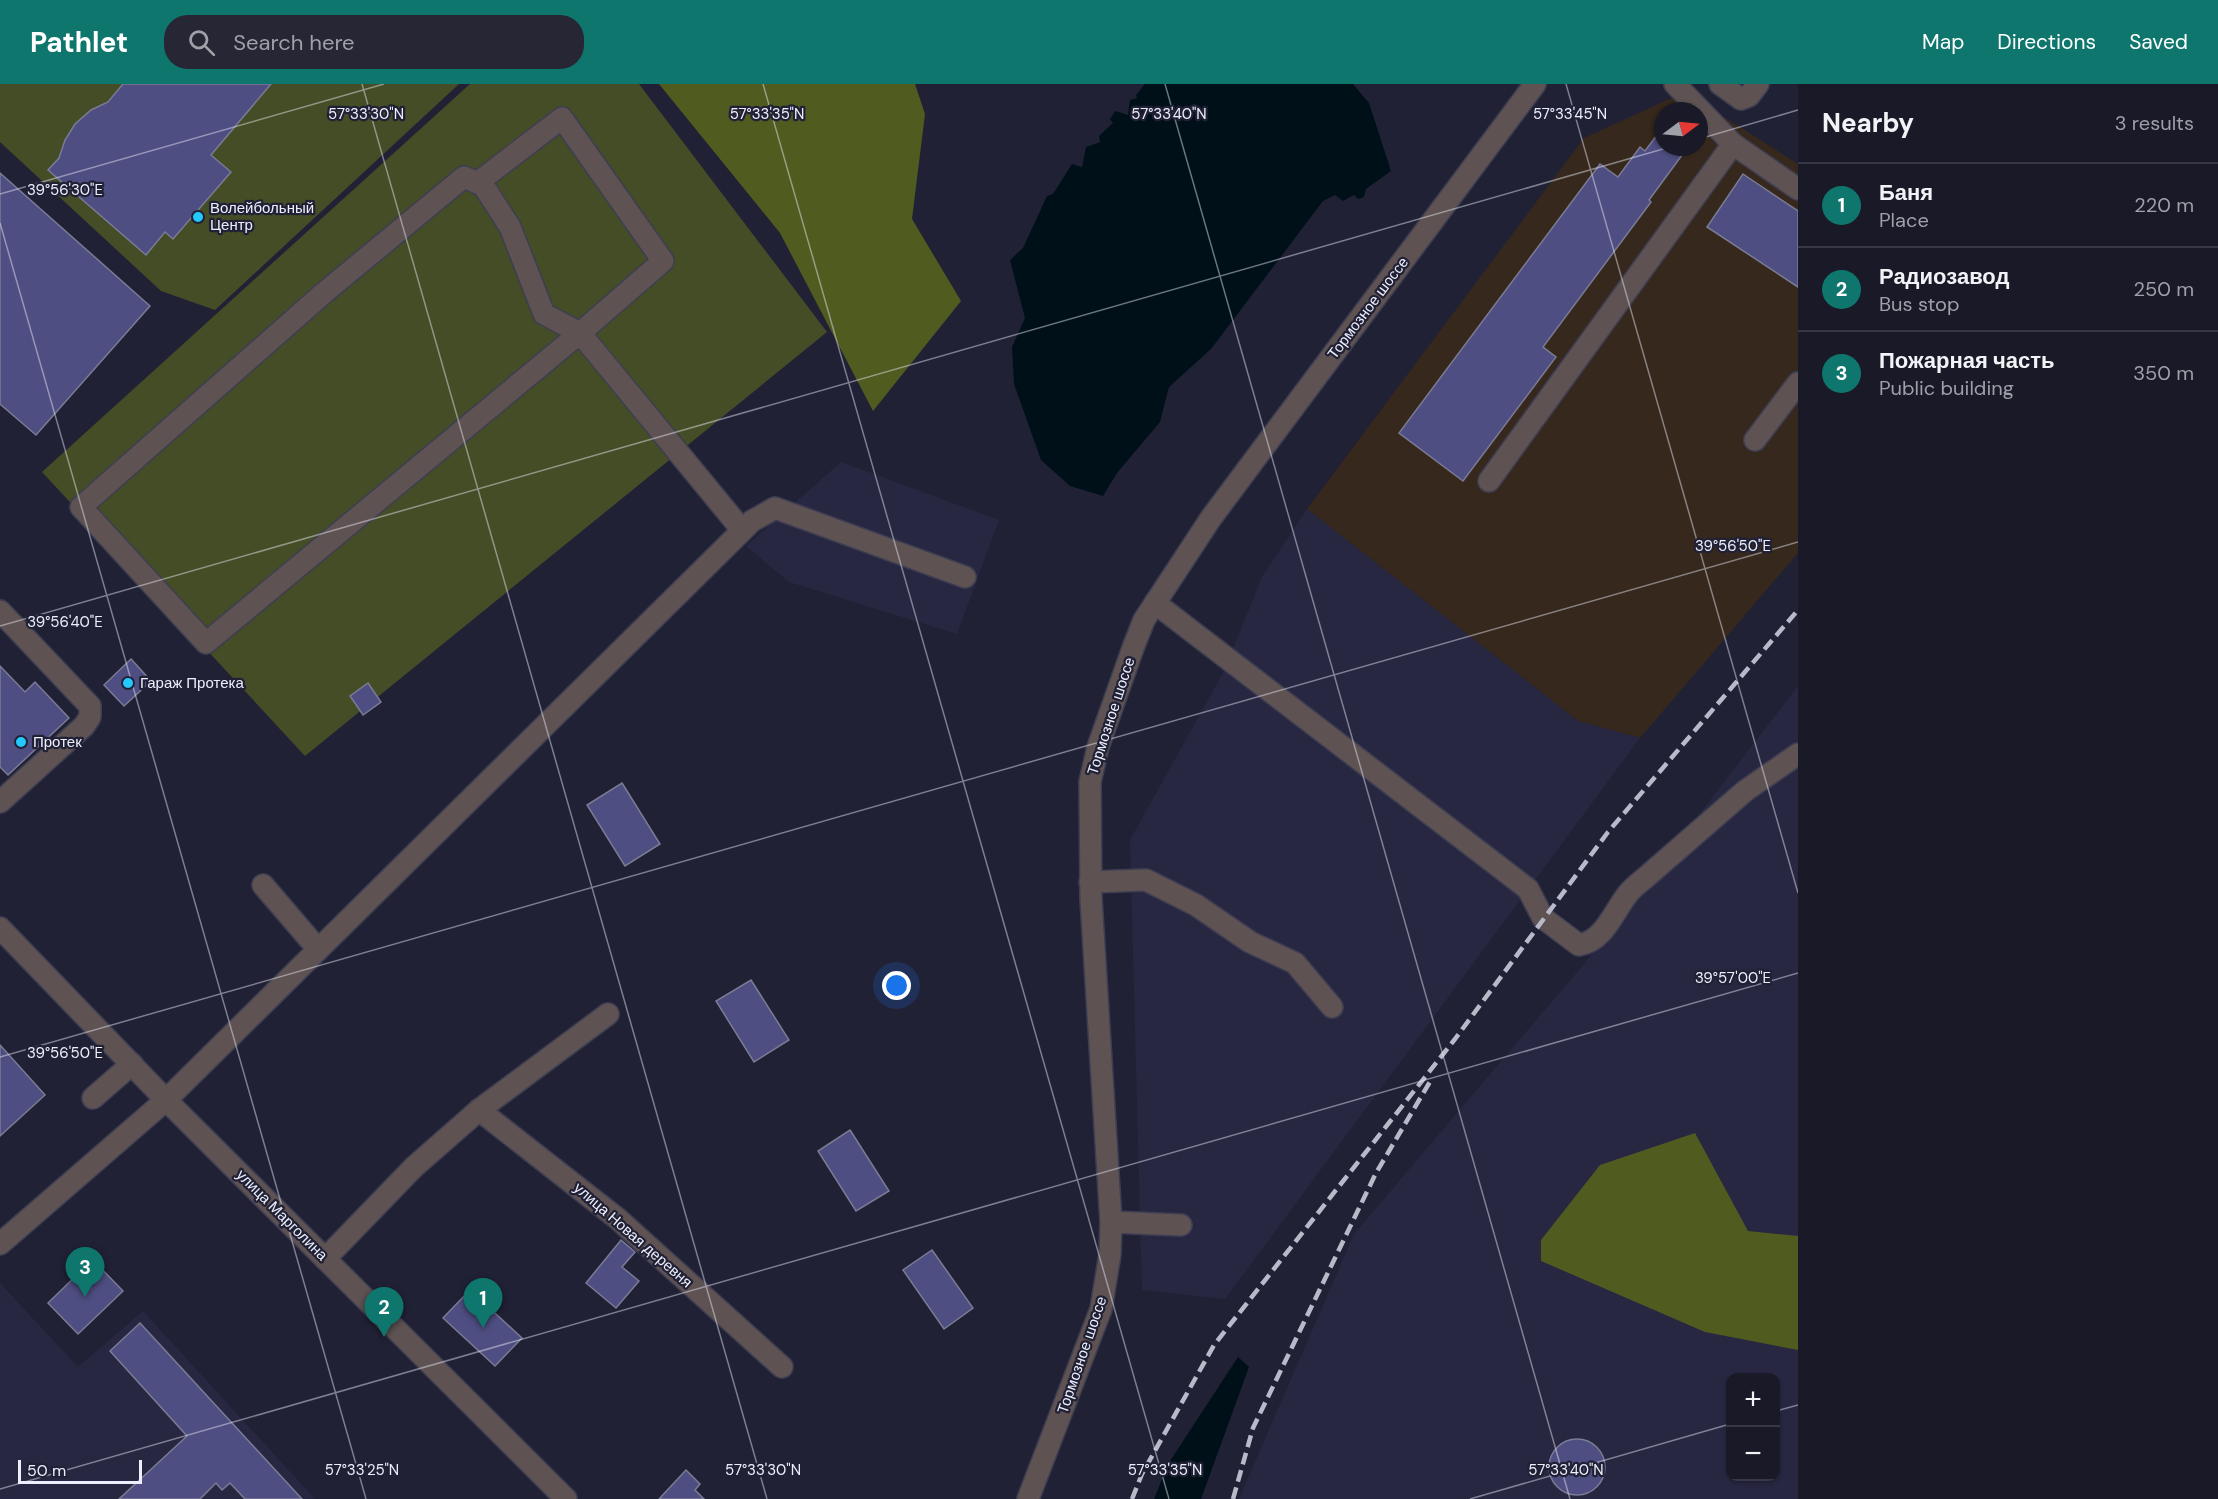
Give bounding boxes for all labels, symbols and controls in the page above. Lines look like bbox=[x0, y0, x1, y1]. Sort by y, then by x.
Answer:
search box bbox=[164, 15, 584, 69]
text: Pathlet bbox=[30, 24, 128, 61]
icon: search bbox=[185, 26, 218, 59]
text: Search here bbox=[233, 28, 355, 57]
text: Map bbox=[1922, 28, 1964, 56]
text: Directions bbox=[1997, 28, 2096, 56]
text: Saved bbox=[2129, 28, 2188, 56]
north arrow bbox=[1654, 102, 1708, 156]
text: 57°33'30"N bbox=[328, 104, 404, 124]
text: 57°33'35"N bbox=[730, 104, 804, 124]
text: 57°33'40"N bbox=[1131, 104, 1207, 124]
text: 57°33'45"N bbox=[1533, 104, 1607, 124]
text: Nearby bbox=[1822, 106, 1914, 140]
text: 3 results bbox=[2115, 110, 2194, 136]
text: Баня bbox=[1879, 178, 1933, 207]
text: 39°56'30"E bbox=[27, 180, 103, 200]
text: 1 bbox=[1838, 192, 1845, 218]
text: 220 m bbox=[2134, 192, 2194, 218]
place label: Волейбольный Центр bbox=[210, 198, 314, 235]
text: Place bbox=[1879, 207, 1929, 233]
marker: Волейбольный Центр bbox=[191, 210, 205, 224]
street label: Тормозное шоссе bbox=[1323, 253, 1413, 363]
text: Радиозавод bbox=[1879, 262, 2010, 291]
text: 2 bbox=[1836, 276, 1847, 302]
text: 250 m bbox=[2133, 276, 2194, 302]
text: Bus stop bbox=[1879, 291, 1959, 317]
text: Пожарная часть bbox=[1879, 346, 2055, 375]
text: 3 bbox=[1835, 360, 1848, 386]
text: 350 m bbox=[2133, 360, 2194, 386]
text: Public building bbox=[1879, 375, 2014, 401]
text: 39°56'50"E bbox=[1695, 536, 1771, 556]
text: 39°56'40"E bbox=[27, 612, 103, 632]
street label: Тормозное шоссе bbox=[1083, 655, 1139, 777]
place label: Гараж Протека bbox=[140, 673, 244, 693]
marker: Гараж Протека bbox=[121, 676, 135, 690]
place label: Протек bbox=[33, 732, 82, 752]
marker: Протек bbox=[14, 735, 28, 749]
text: 39°57'00"E bbox=[1695, 968, 1771, 988]
your location bbox=[882, 971, 911, 1000]
text: 39°56'50"E bbox=[27, 1043, 103, 1063]
street label: улица Марголина bbox=[232, 1165, 332, 1265]
street label: улица Новая деревня bbox=[570, 1178, 696, 1292]
pin: 3 bbox=[66, 1248, 104, 1297]
pin: 1 bbox=[464, 1278, 502, 1328]
pin: 2 bbox=[364, 1288, 404, 1337]
street label: Тормозное шоссе bbox=[1053, 1294, 1111, 1416]
map controls bbox=[1726, 1373, 1780, 1481]
button: + bbox=[1726, 1373, 1780, 1427]
button: − bbox=[1726, 1427, 1780, 1481]
scale bar bbox=[18, 1457, 142, 1484]
text: 50 m bbox=[27, 1460, 66, 1481]
text: 57°33'25"N bbox=[325, 1460, 399, 1480]
text: 57°33'30"N bbox=[725, 1460, 801, 1480]
text: 57°33'35"N bbox=[1128, 1460, 1202, 1480]
text: 57°33'40"N bbox=[1528, 1460, 1604, 1480]

